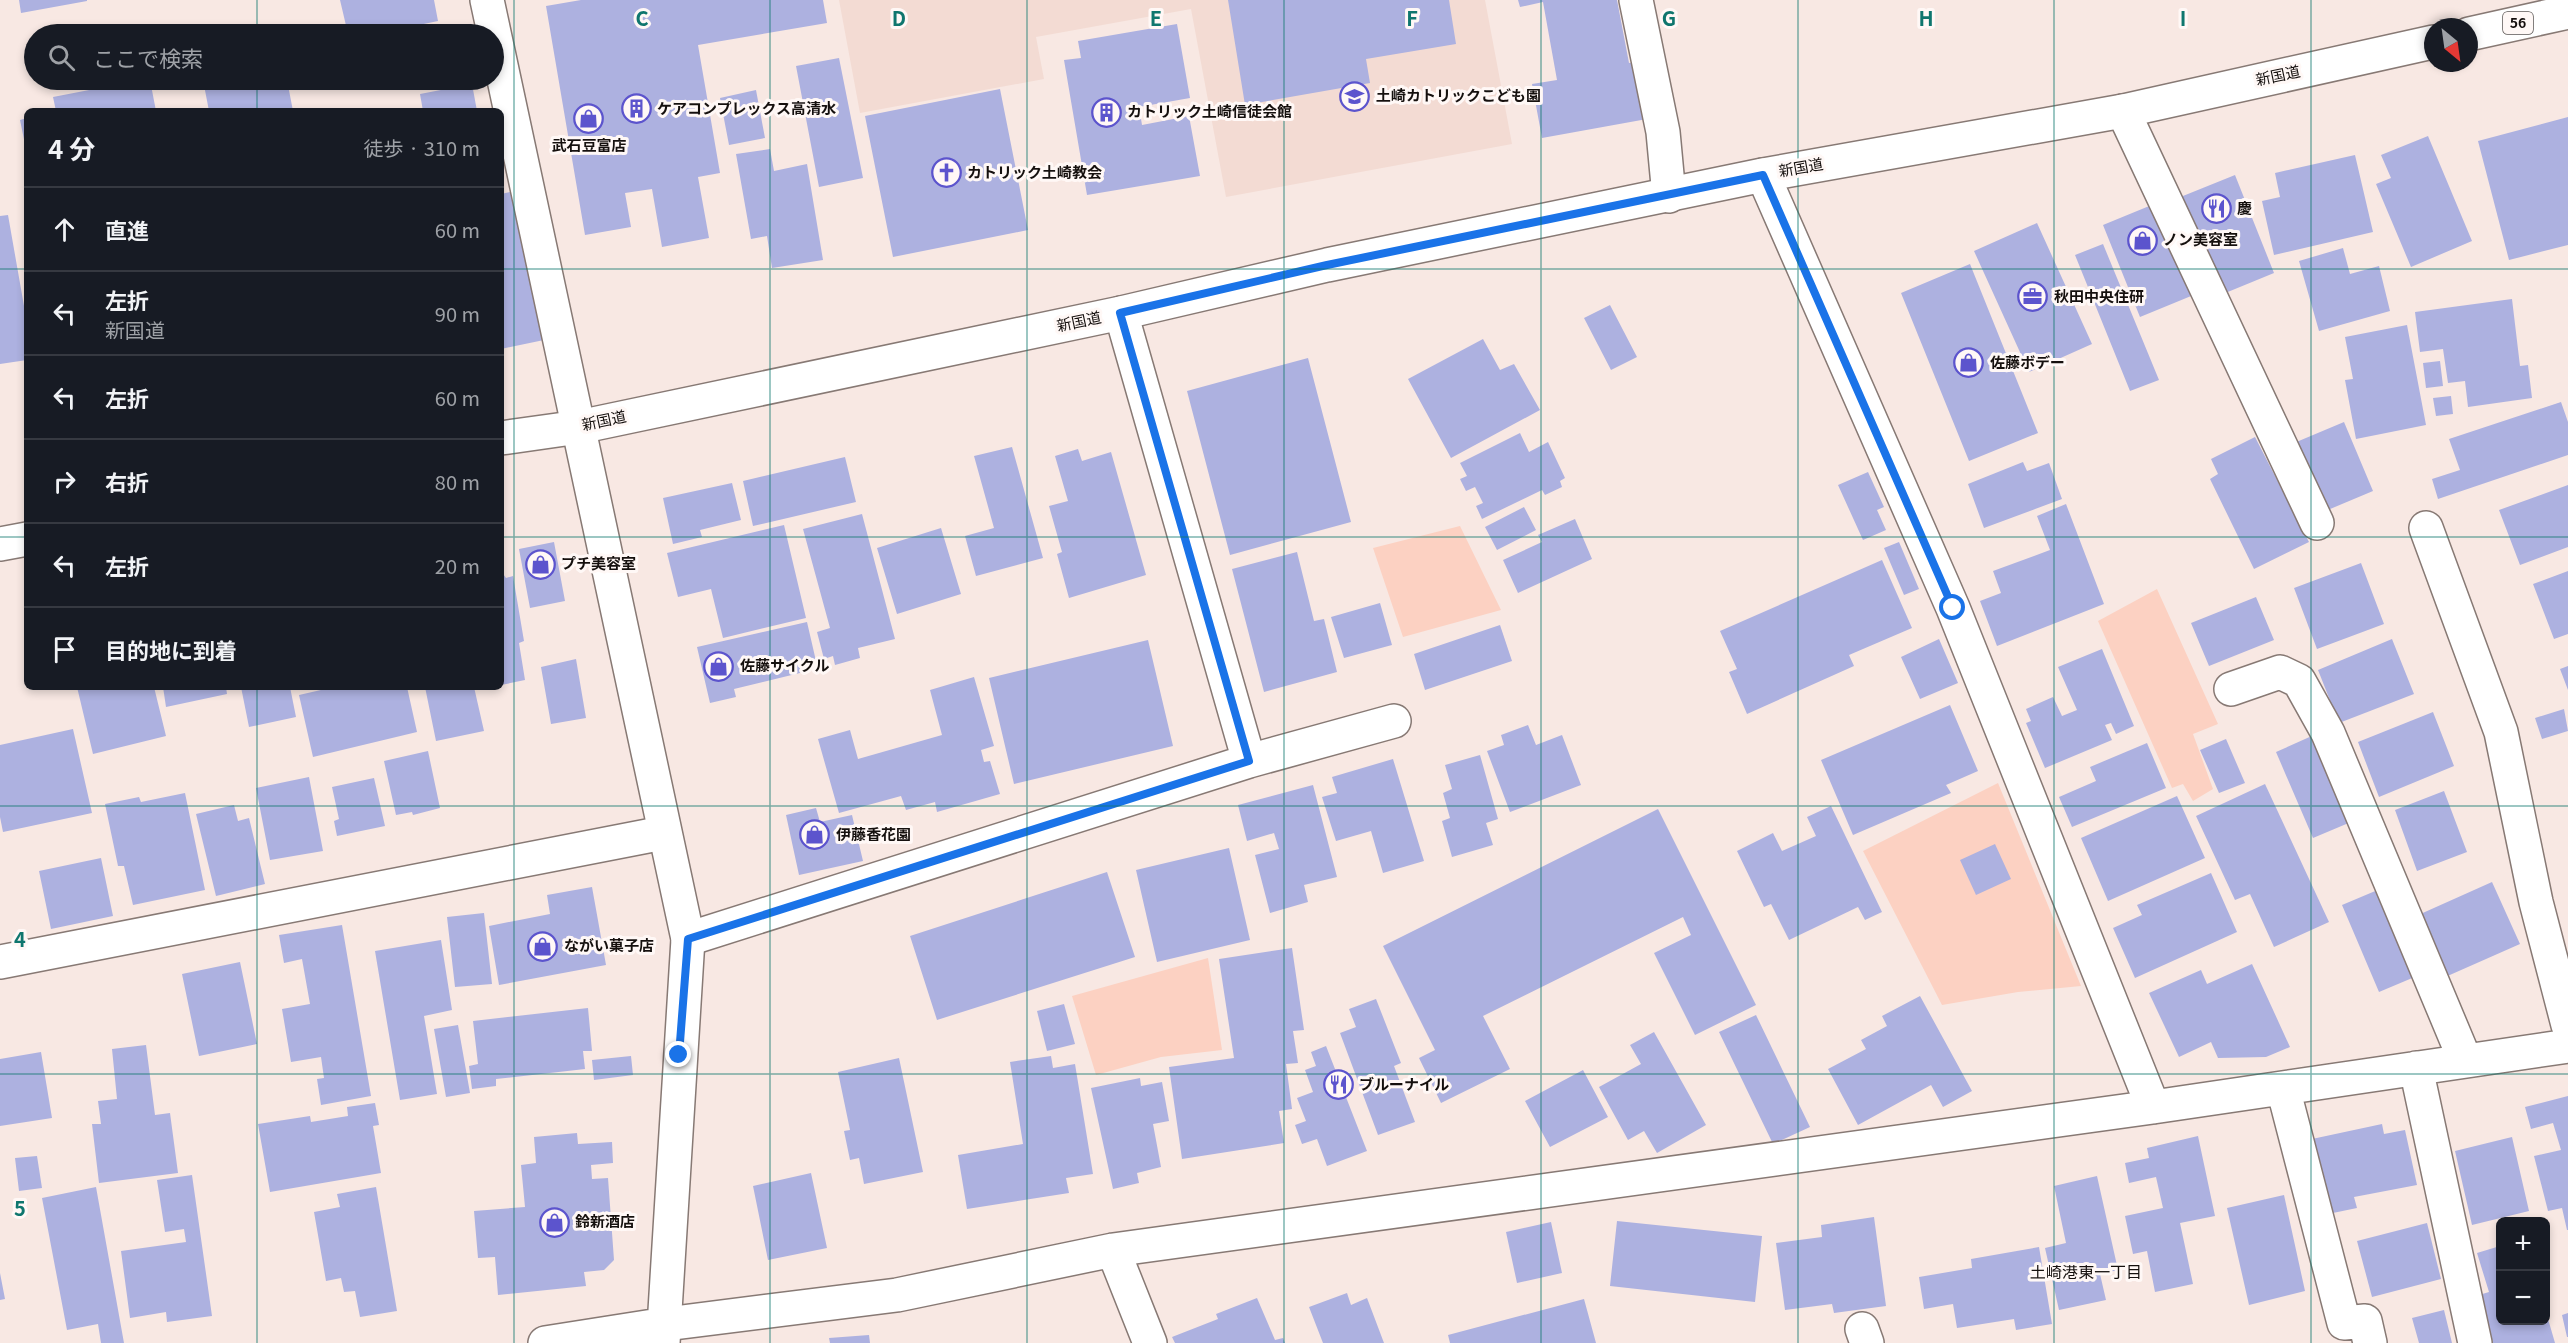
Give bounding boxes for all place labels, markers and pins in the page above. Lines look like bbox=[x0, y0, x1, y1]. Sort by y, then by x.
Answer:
school or university icon: 土崎カトリックこども園 bbox=[1339, 80, 1371, 112]
place label: 土崎カトリックこども園 bbox=[1376, 84, 1541, 105]
building icon: ケアコンプレックス高清水 bbox=[620, 93, 652, 125]
building icon: カトリック土崎信徒会館 bbox=[1090, 96, 1122, 128]
place label: ケアコンプレックス高清水 bbox=[657, 97, 836, 118]
place label: カトリック土崎信徒会館 bbox=[1127, 100, 1292, 121]
shop icon: 武石豆富店 bbox=[573, 103, 605, 135]
place label: 武石豆富店 bbox=[551, 134, 627, 155]
church icon: カトリック土崎教会 bbox=[930, 157, 962, 189]
place label: カトリック土崎教会 bbox=[967, 161, 1102, 182]
restaurant icon: 慶 bbox=[2200, 193, 2232, 225]
place label: 慶 bbox=[2237, 197, 2252, 218]
shop icon: ノン美容室 bbox=[2126, 224, 2158, 256]
place label: ノン美容室 bbox=[2163, 228, 2238, 249]
office icon: 秋田中央住研 bbox=[2017, 281, 2049, 313]
place label: 秋田中央住研 bbox=[2054, 285, 2144, 306]
shop icon: 佐藤ボデー bbox=[1953, 347, 1985, 379]
place label: 佐藤ボデー bbox=[1990, 351, 2065, 372]
shop icon: プチ美容室 bbox=[524, 548, 556, 580]
place label: プチ美容室 bbox=[561, 552, 636, 573]
shop icon: 佐藤サイクル bbox=[703, 650, 735, 682]
place label: 佐藤サイクル bbox=[740, 654, 829, 675]
shop icon: 伊藤香花園 bbox=[799, 819, 831, 851]
place label: 伊藤香花園 bbox=[836, 823, 911, 844]
shop icon: ながい菓子店 bbox=[527, 930, 559, 962]
place label: ながい菓子店 bbox=[564, 934, 654, 955]
restaurant icon: ブルーナイル bbox=[1322, 1069, 1354, 1101]
place label: ブルーナイル bbox=[1359, 1073, 1449, 1094]
shop icon: 鈴新酒店 bbox=[538, 1206, 570, 1238]
place label: 鈴新酒店 bbox=[575, 1210, 635, 1231]

